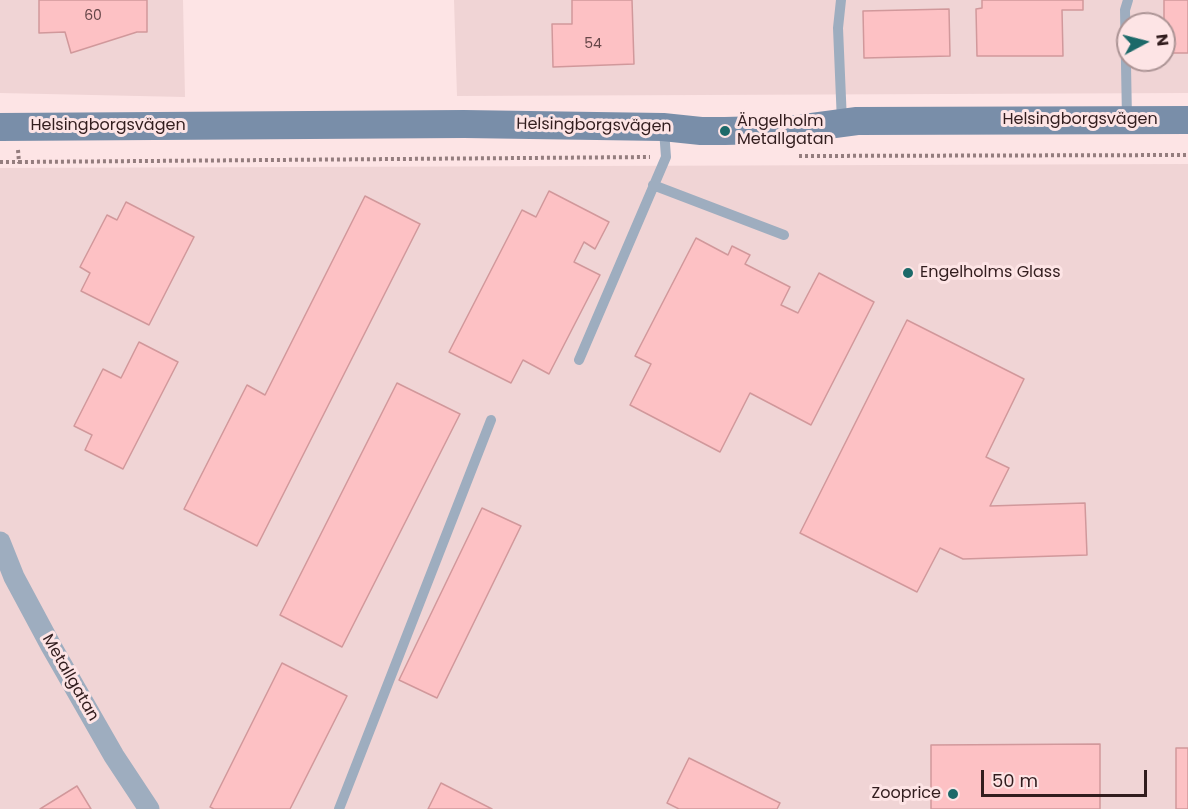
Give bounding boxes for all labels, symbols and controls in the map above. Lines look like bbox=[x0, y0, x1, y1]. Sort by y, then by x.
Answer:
house number: 60 bbox=[84, 8, 102, 24]
north arrow bbox=[1116, 12, 1176, 72]
text: N bbox=[1150, 33, 1175, 47]
house number: 54 bbox=[584, 36, 602, 52]
street label: Helsingborgsvägen bbox=[1002, 110, 1158, 130]
place label: Ängelholm Metallgatan bbox=[737, 112, 834, 150]
street label: Helsingborgsvägen bbox=[516, 115, 672, 137]
street label: Helsingborgsvägen bbox=[30, 116, 186, 136]
marker: Ängelholm Metallgatan bbox=[718, 124, 732, 138]
place label: Engelholms Glass bbox=[920, 263, 1061, 283]
marker: Engelholms Glass bbox=[901, 266, 915, 280]
street label: Metallgatan bbox=[38, 631, 102, 725]
scale bar bbox=[984, 758, 1150, 796]
text: 50 m bbox=[992, 768, 1038, 793]
place label: Zooprice bbox=[872, 784, 941, 804]
marker: Zooprice bbox=[946, 787, 960, 801]

